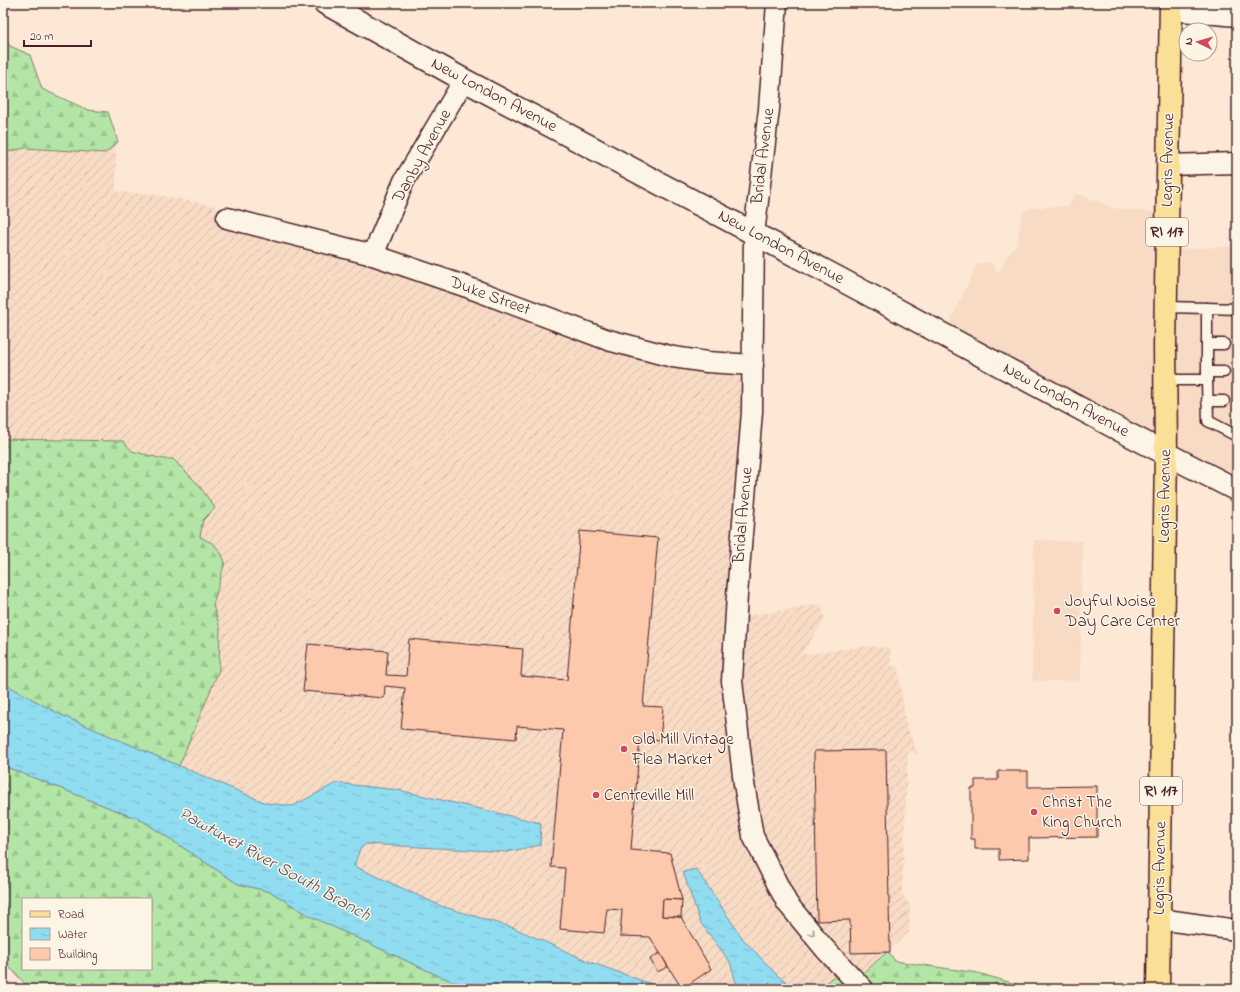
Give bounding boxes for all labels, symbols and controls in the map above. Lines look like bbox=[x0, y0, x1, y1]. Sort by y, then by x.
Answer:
scale bar bbox=[24, 22, 91, 48]
north arrow bbox=[1178, 22, 1218, 62]
text: 20 m bbox=[30, 28, 53, 46]
text: N bbox=[1181, 37, 1197, 46]
street label: New London Avenue bbox=[426, 51, 562, 139]
street label: Danby Avenue bbox=[385, 104, 459, 209]
street label: Bridal Avenue bbox=[745, 106, 781, 206]
street label: Legris Avenue bbox=[1155, 113, 1183, 207]
street label: New London Avenue bbox=[713, 203, 849, 291]
road number: RI 117 bbox=[1146, 218, 1188, 246]
street label: Duke Street bbox=[445, 269, 534, 322]
street label: New London Avenue bbox=[998, 356, 1134, 444]
street label: Legris Avenue bbox=[1152, 449, 1180, 543]
street label: Bridal Avenue bbox=[726, 465, 760, 565]
place label: Joyful Noise Day Care Center bbox=[1064, 589, 1181, 635]
marker: Joyful Noise Day Care Center bbox=[1052, 606, 1062, 616]
place label: Old Mill Vintage Flea Market bbox=[631, 727, 734, 772]
marker: Old Mill Vintage Flea Market bbox=[619, 744, 629, 754]
road number: RI 117 bbox=[1140, 777, 1182, 805]
place label: Centreville Mill bbox=[604, 783, 694, 808]
marker: Centreville Mill bbox=[591, 790, 601, 800]
place label: Christ The King Church bbox=[1042, 790, 1122, 837]
water label: Pawtuxet River South Branch bbox=[173, 801, 375, 929]
marker: Christ The King Church bbox=[1029, 807, 1039, 817]
street label: Legris Avenue bbox=[1147, 821, 1175, 915]
legend bbox=[22, 898, 152, 970]
text: Road bbox=[58, 906, 84, 924]
text: Water bbox=[58, 926, 87, 944]
one-way arrow bbox=[808, 929, 815, 936]
text: Building bbox=[57, 946, 97, 965]

